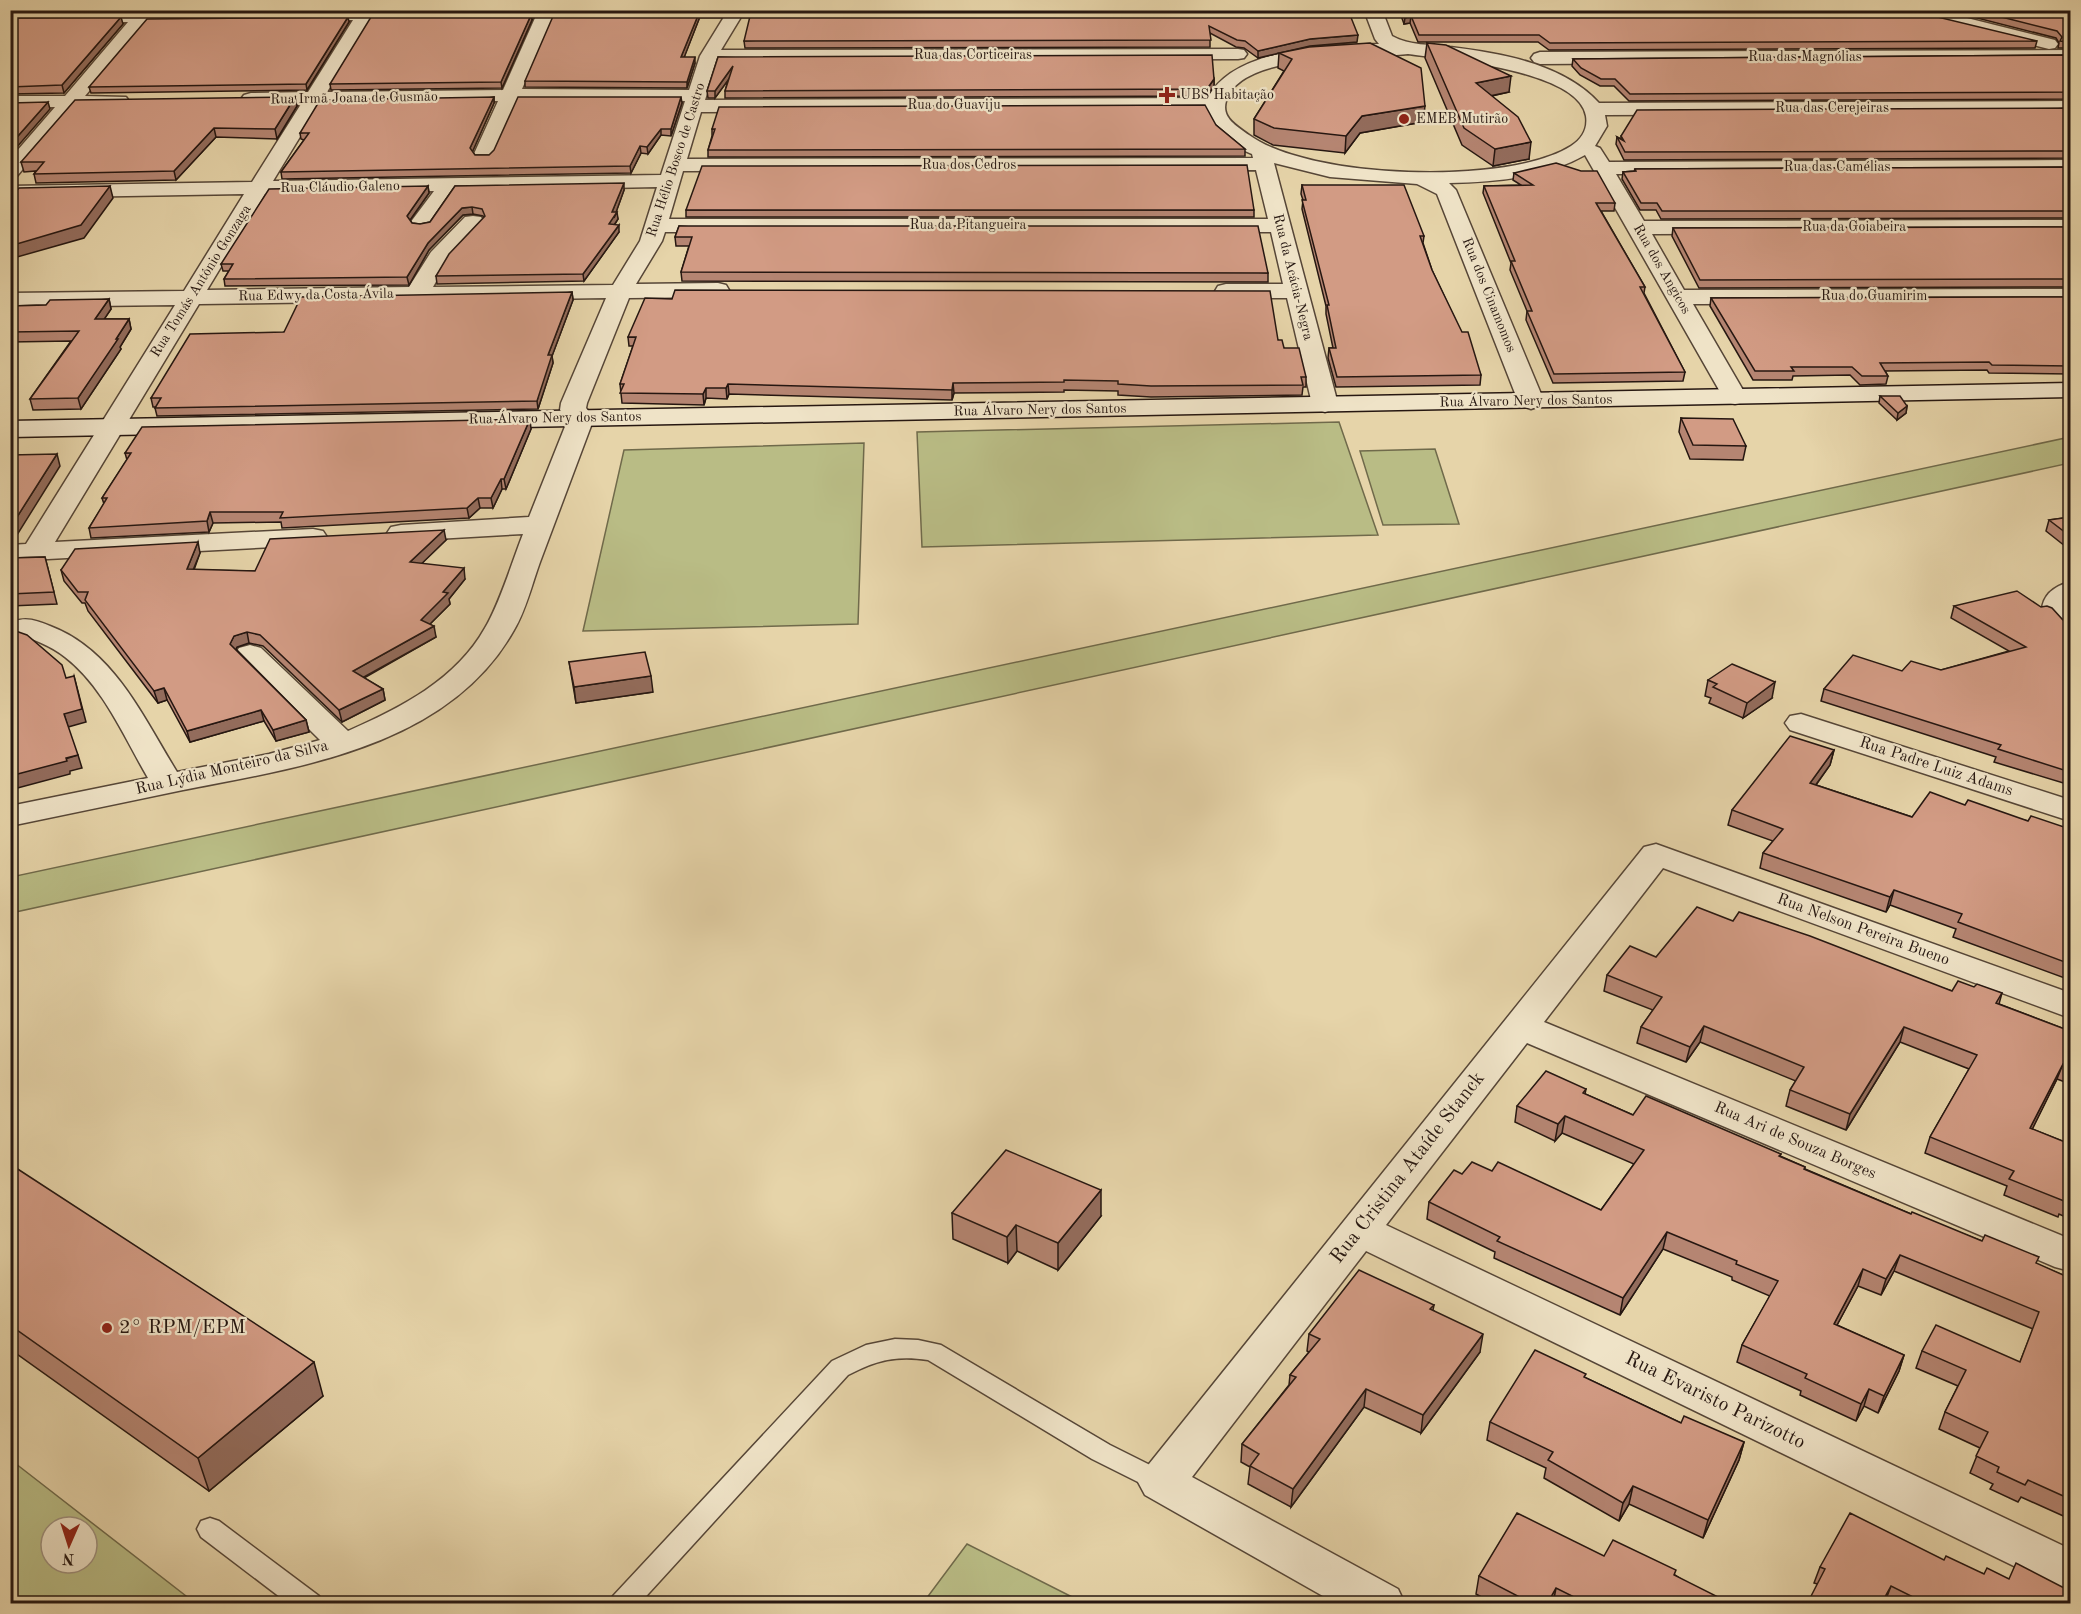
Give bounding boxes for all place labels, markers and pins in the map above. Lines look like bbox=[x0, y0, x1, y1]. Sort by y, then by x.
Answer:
marker: UBS Habitação bbox=[1158, 86, 1176, 104]
place label: UBS Habitação bbox=[1180, 88, 1274, 102]
marker: EMEB Mutirão bbox=[1397, 112, 1411, 126]
place label: EMEB Mutirão bbox=[1416, 112, 1508, 126]
place label: 2° RPM/EPM bbox=[119, 1318, 246, 1338]
marker: 2° RPM/EPM bbox=[100, 1321, 114, 1335]

